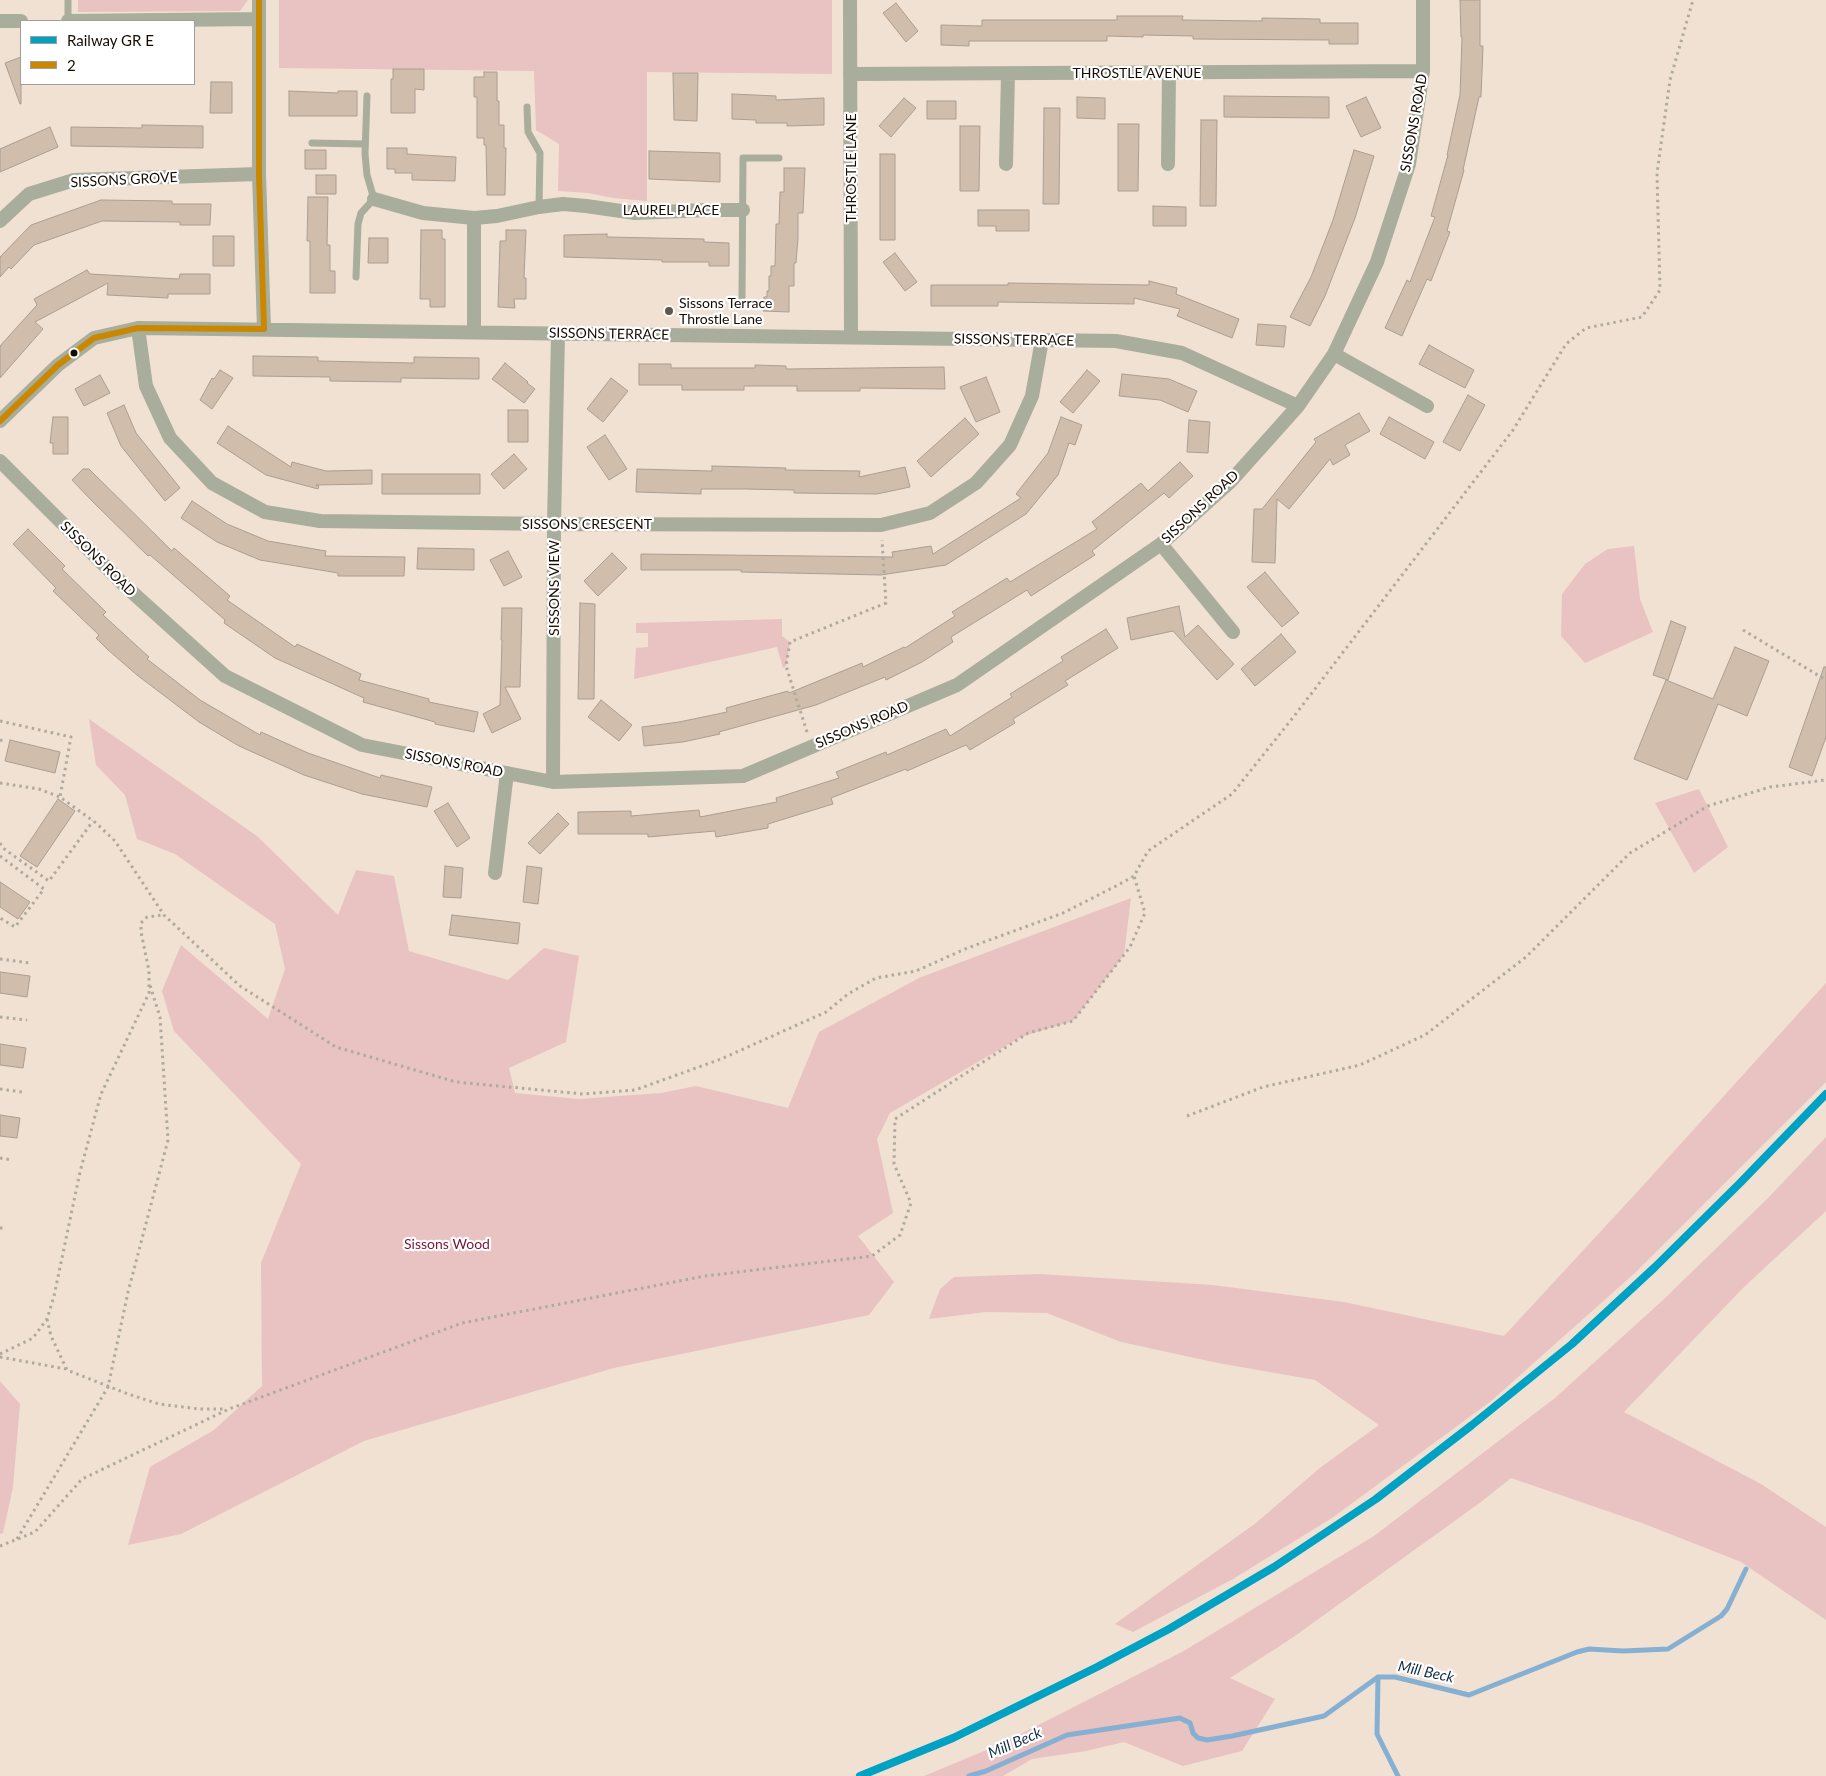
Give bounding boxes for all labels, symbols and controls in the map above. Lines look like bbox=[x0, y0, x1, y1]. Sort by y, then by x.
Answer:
legend bbox=[20, 20, 195, 85]
text: Railway GR E bbox=[67, 31, 154, 49]
text: 2 bbox=[67, 56, 76, 74]
street label: THROSTLE AVENUE bbox=[1073, 65, 1201, 81]
street label: SISSONS ROAD bbox=[1397, 73, 1431, 173]
street label: THROSTLE LANE bbox=[843, 114, 859, 222]
street label: SISSONS GROVE bbox=[70, 169, 178, 191]
street label: LAUREL PLACE bbox=[623, 202, 719, 218]
place label: Sissons Terrace Throstle Lane bbox=[679, 295, 772, 328]
marker: Sissons Terrace Throstle Lane bbox=[663, 305, 675, 317]
street label: SISSONS TERRACE bbox=[549, 325, 669, 343]
street label: SISSONS TERRACE bbox=[954, 331, 1074, 349]
unlabelled marker bbox=[69, 348, 79, 358]
street label: SISSONS ROAD bbox=[1158, 467, 1242, 547]
street label: SISSONS CRESCENT bbox=[522, 516, 652, 532]
street label: SISSONS ROAD bbox=[57, 518, 139, 600]
street label: SISSONS VIEW bbox=[546, 540, 562, 636]
street label: SISSONS ROAD bbox=[813, 698, 911, 752]
street label: SISSONS ROAD bbox=[404, 745, 504, 781]
park label: Sissons Wood bbox=[404, 1236, 490, 1252]
water label: Mill Beck bbox=[1396, 1657, 1456, 1687]
water label: Mill Beck bbox=[985, 1724, 1045, 1762]

